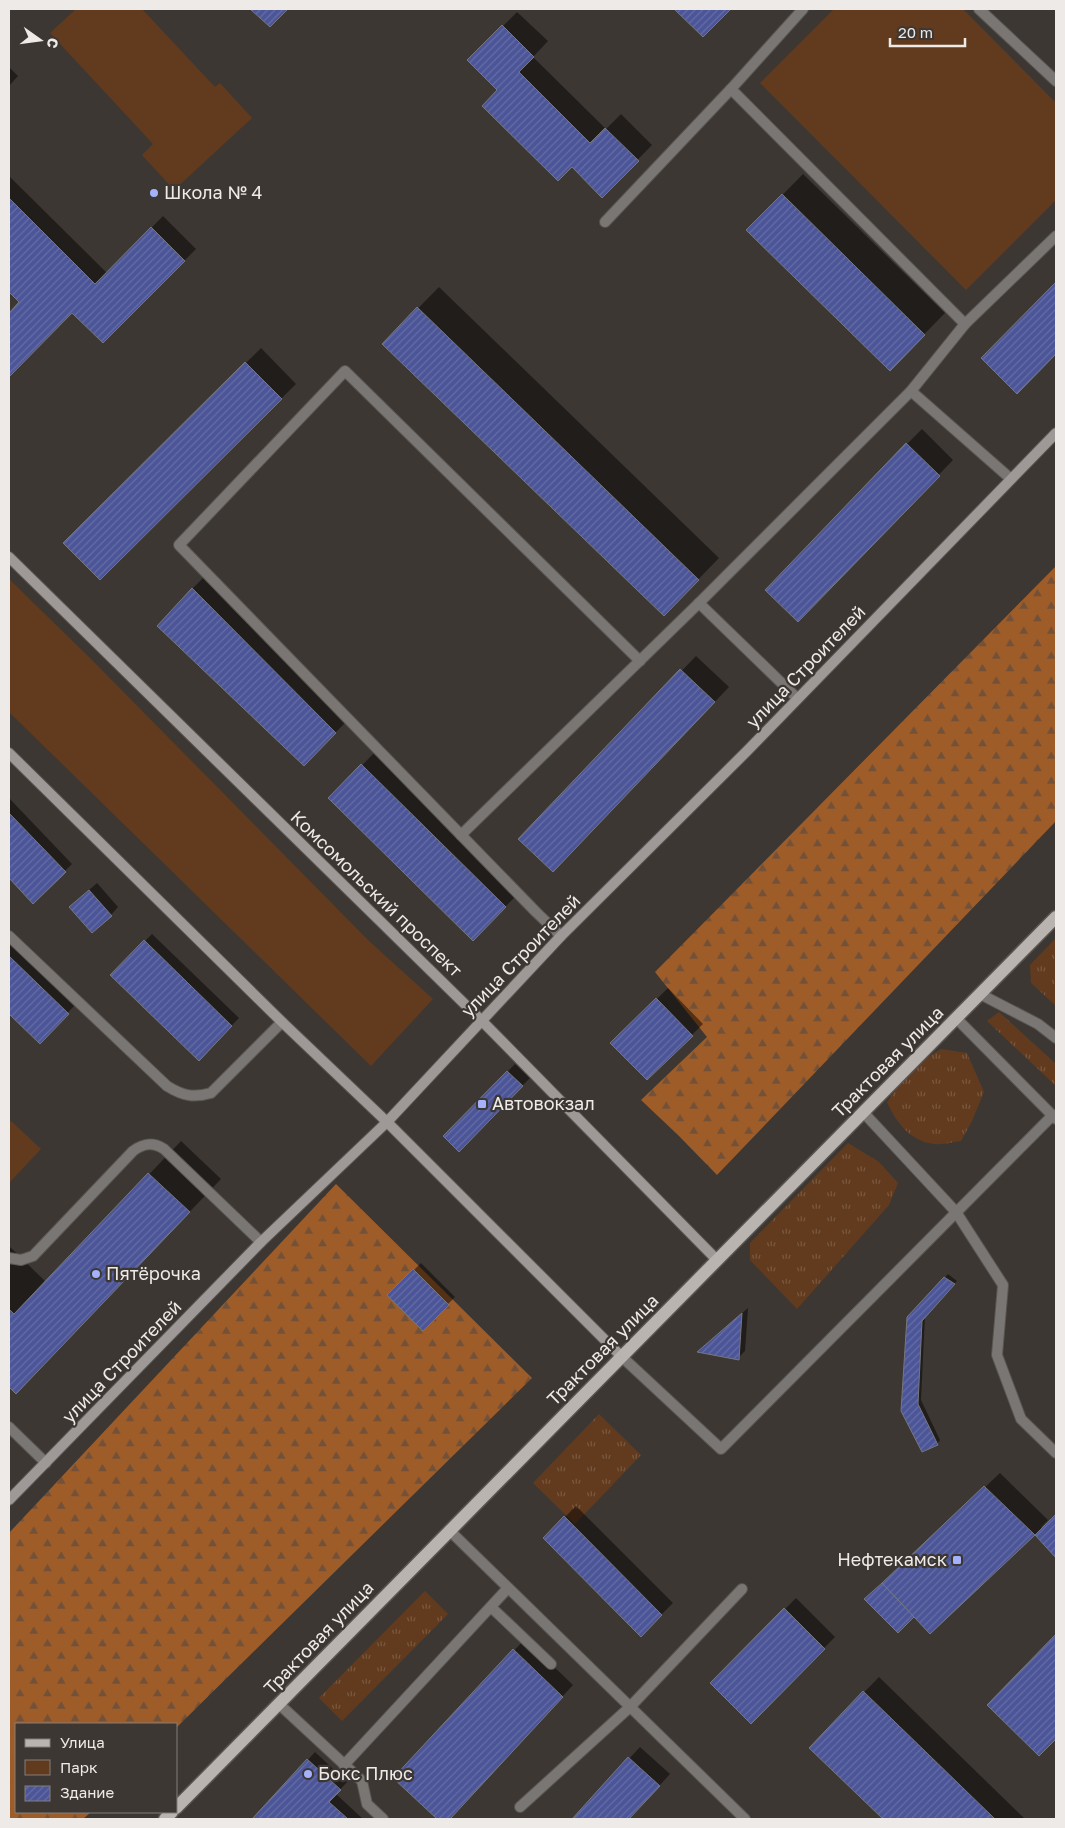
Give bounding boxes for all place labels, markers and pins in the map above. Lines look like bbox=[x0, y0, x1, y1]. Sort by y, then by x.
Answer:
place label: Школа № 4 bbox=[164, 181, 262, 203]
marker: Школа № 4 bbox=[148, 187, 160, 199]
place label: Автовокзал bbox=[492, 1092, 595, 1114]
marker: Автовокзал bbox=[476, 1098, 488, 1110]
place label: Пятёрочка bbox=[106, 1262, 201, 1284]
marker: Пятёрочка bbox=[90, 1268, 102, 1280]
place label: Нефтекамск bbox=[837, 1548, 947, 1570]
marker: Нефтекамск bbox=[951, 1554, 963, 1566]
place label: Бокс Плюс bbox=[318, 1762, 413, 1784]
marker: Бокс Плюс bbox=[302, 1768, 314, 1780]

